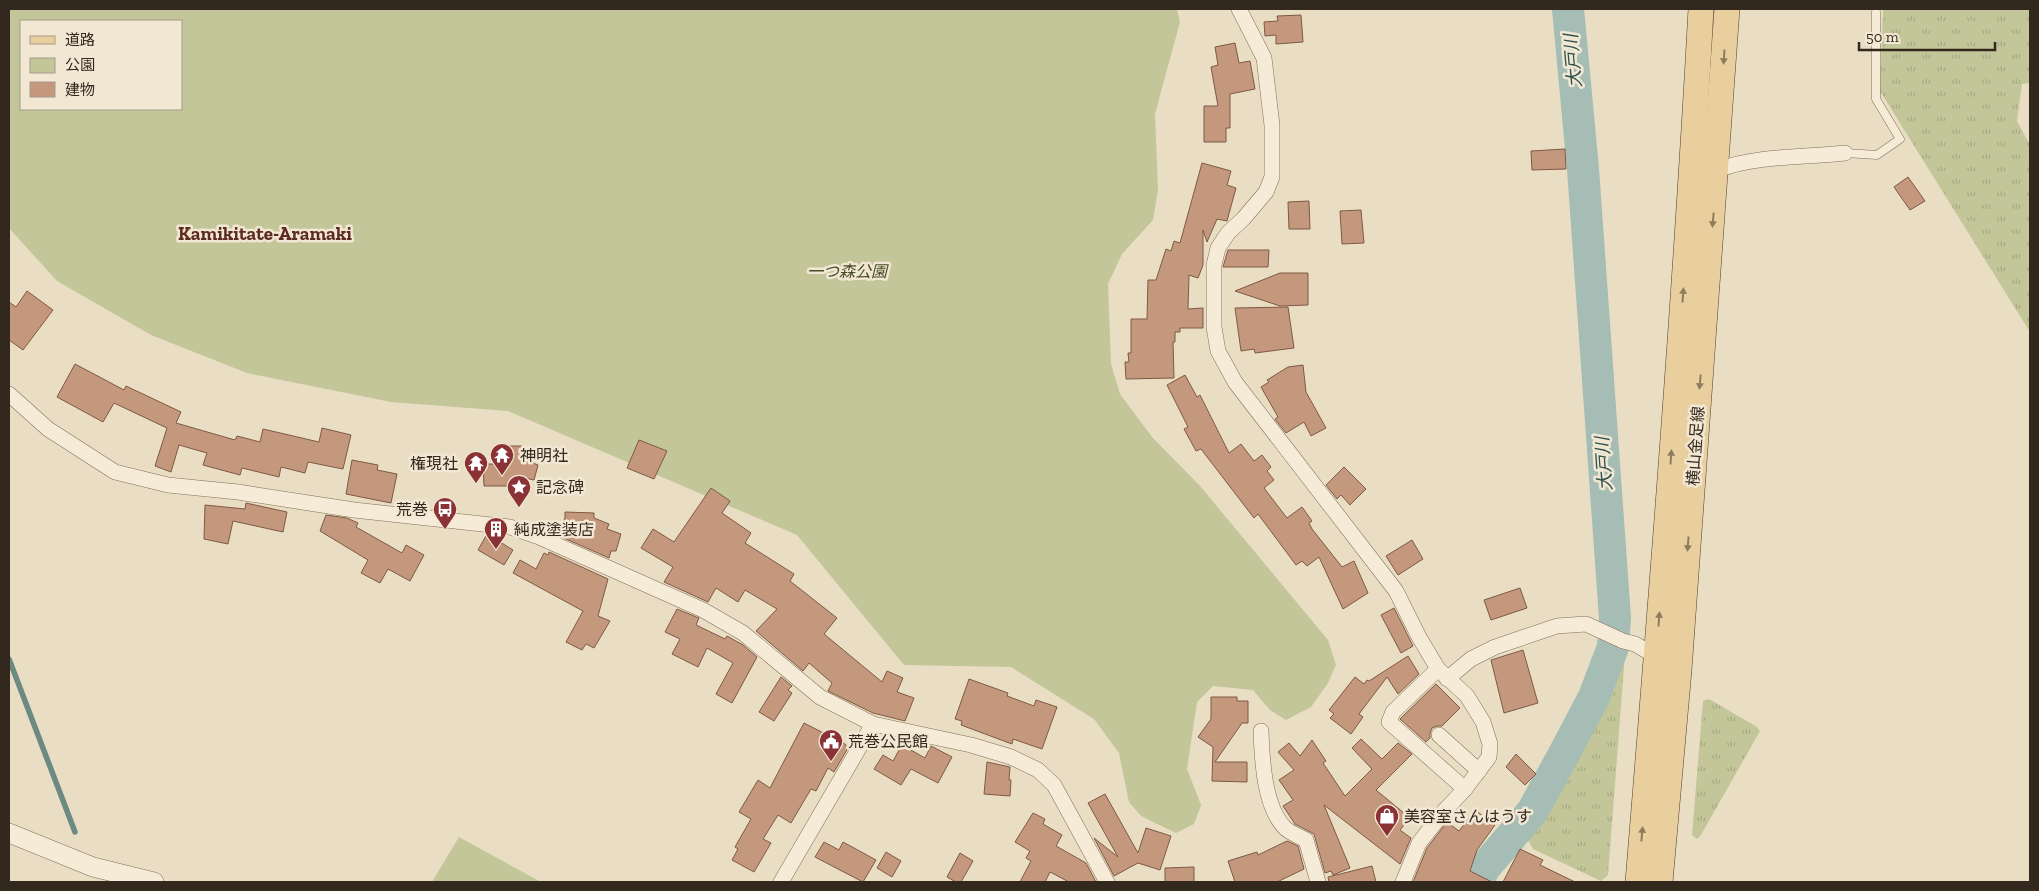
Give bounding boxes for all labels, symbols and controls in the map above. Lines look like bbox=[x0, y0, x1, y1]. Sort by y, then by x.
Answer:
legend bbox=[20, 20, 182, 110]
scale bar bbox=[1859, 20, 1995, 52]
text: 50 m bbox=[1866, 28, 1899, 46]
text: 道路 bbox=[65, 31, 95, 49]
water label: 大戸川 bbox=[1560, 31, 1586, 89]
one-way arrow bbox=[1720, 50, 1728, 66]
text: 公園 bbox=[65, 56, 95, 74]
text: 建物 bbox=[65, 81, 95, 99]
one-way arrow bbox=[1709, 212, 1717, 228]
district label: Kamikitate-Aramaki bbox=[178, 222, 352, 245]
park label: 一つ森公園 bbox=[807, 262, 889, 281]
one-way arrow bbox=[1679, 287, 1687, 303]
one-way arrow bbox=[1696, 374, 1704, 390]
street label: 横山金足線 bbox=[1683, 405, 1708, 487]
water label: 大戸川 bbox=[1591, 434, 1617, 492]
temple icon: 神明社 bbox=[489, 442, 515, 476]
place label: 神明社 bbox=[520, 446, 568, 465]
one-way arrow bbox=[1667, 449, 1675, 465]
temple icon: 権現社 bbox=[463, 450, 489, 484]
place label: 権現社 bbox=[410, 454, 458, 473]
place icon: 記念碑 bbox=[506, 474, 532, 508]
place label: 記念碑 bbox=[536, 478, 584, 497]
bus stop icon: 荒巻 bbox=[432, 496, 458, 530]
place label: 荒巻 bbox=[396, 500, 428, 519]
building icon: 純成塗装店 bbox=[483, 516, 509, 550]
place label: 純成塗装店 bbox=[514, 520, 594, 539]
one-way arrow bbox=[1684, 536, 1692, 552]
one-way arrow bbox=[1656, 611, 1664, 627]
public building icon: 荒巻公民館 bbox=[818, 728, 844, 762]
place label: 荒巻公民館 bbox=[848, 732, 928, 751]
shop icon: 美容室さんはうす bbox=[1374, 803, 1400, 837]
place label: 美容室さんはうす bbox=[1404, 807, 1532, 826]
one-way arrow bbox=[1638, 825, 1646, 841]

